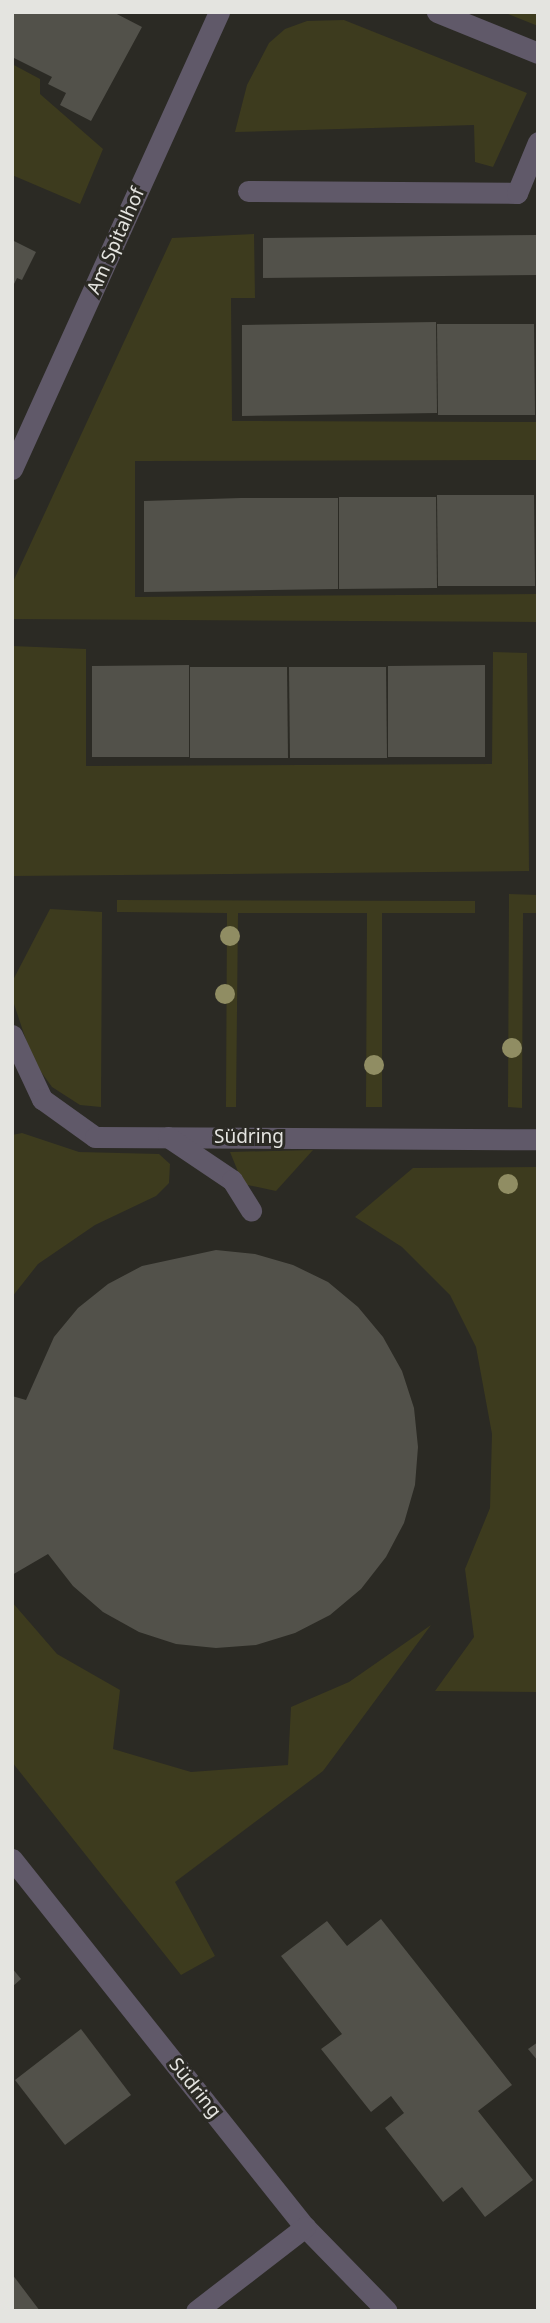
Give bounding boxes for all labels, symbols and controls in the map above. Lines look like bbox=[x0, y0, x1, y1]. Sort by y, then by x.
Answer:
street label: Am Spitalhof bbox=[82, 184, 150, 298]
street label: Südring bbox=[214, 1126, 284, 1148]
street label: Südring bbox=[164, 2054, 226, 2122]

